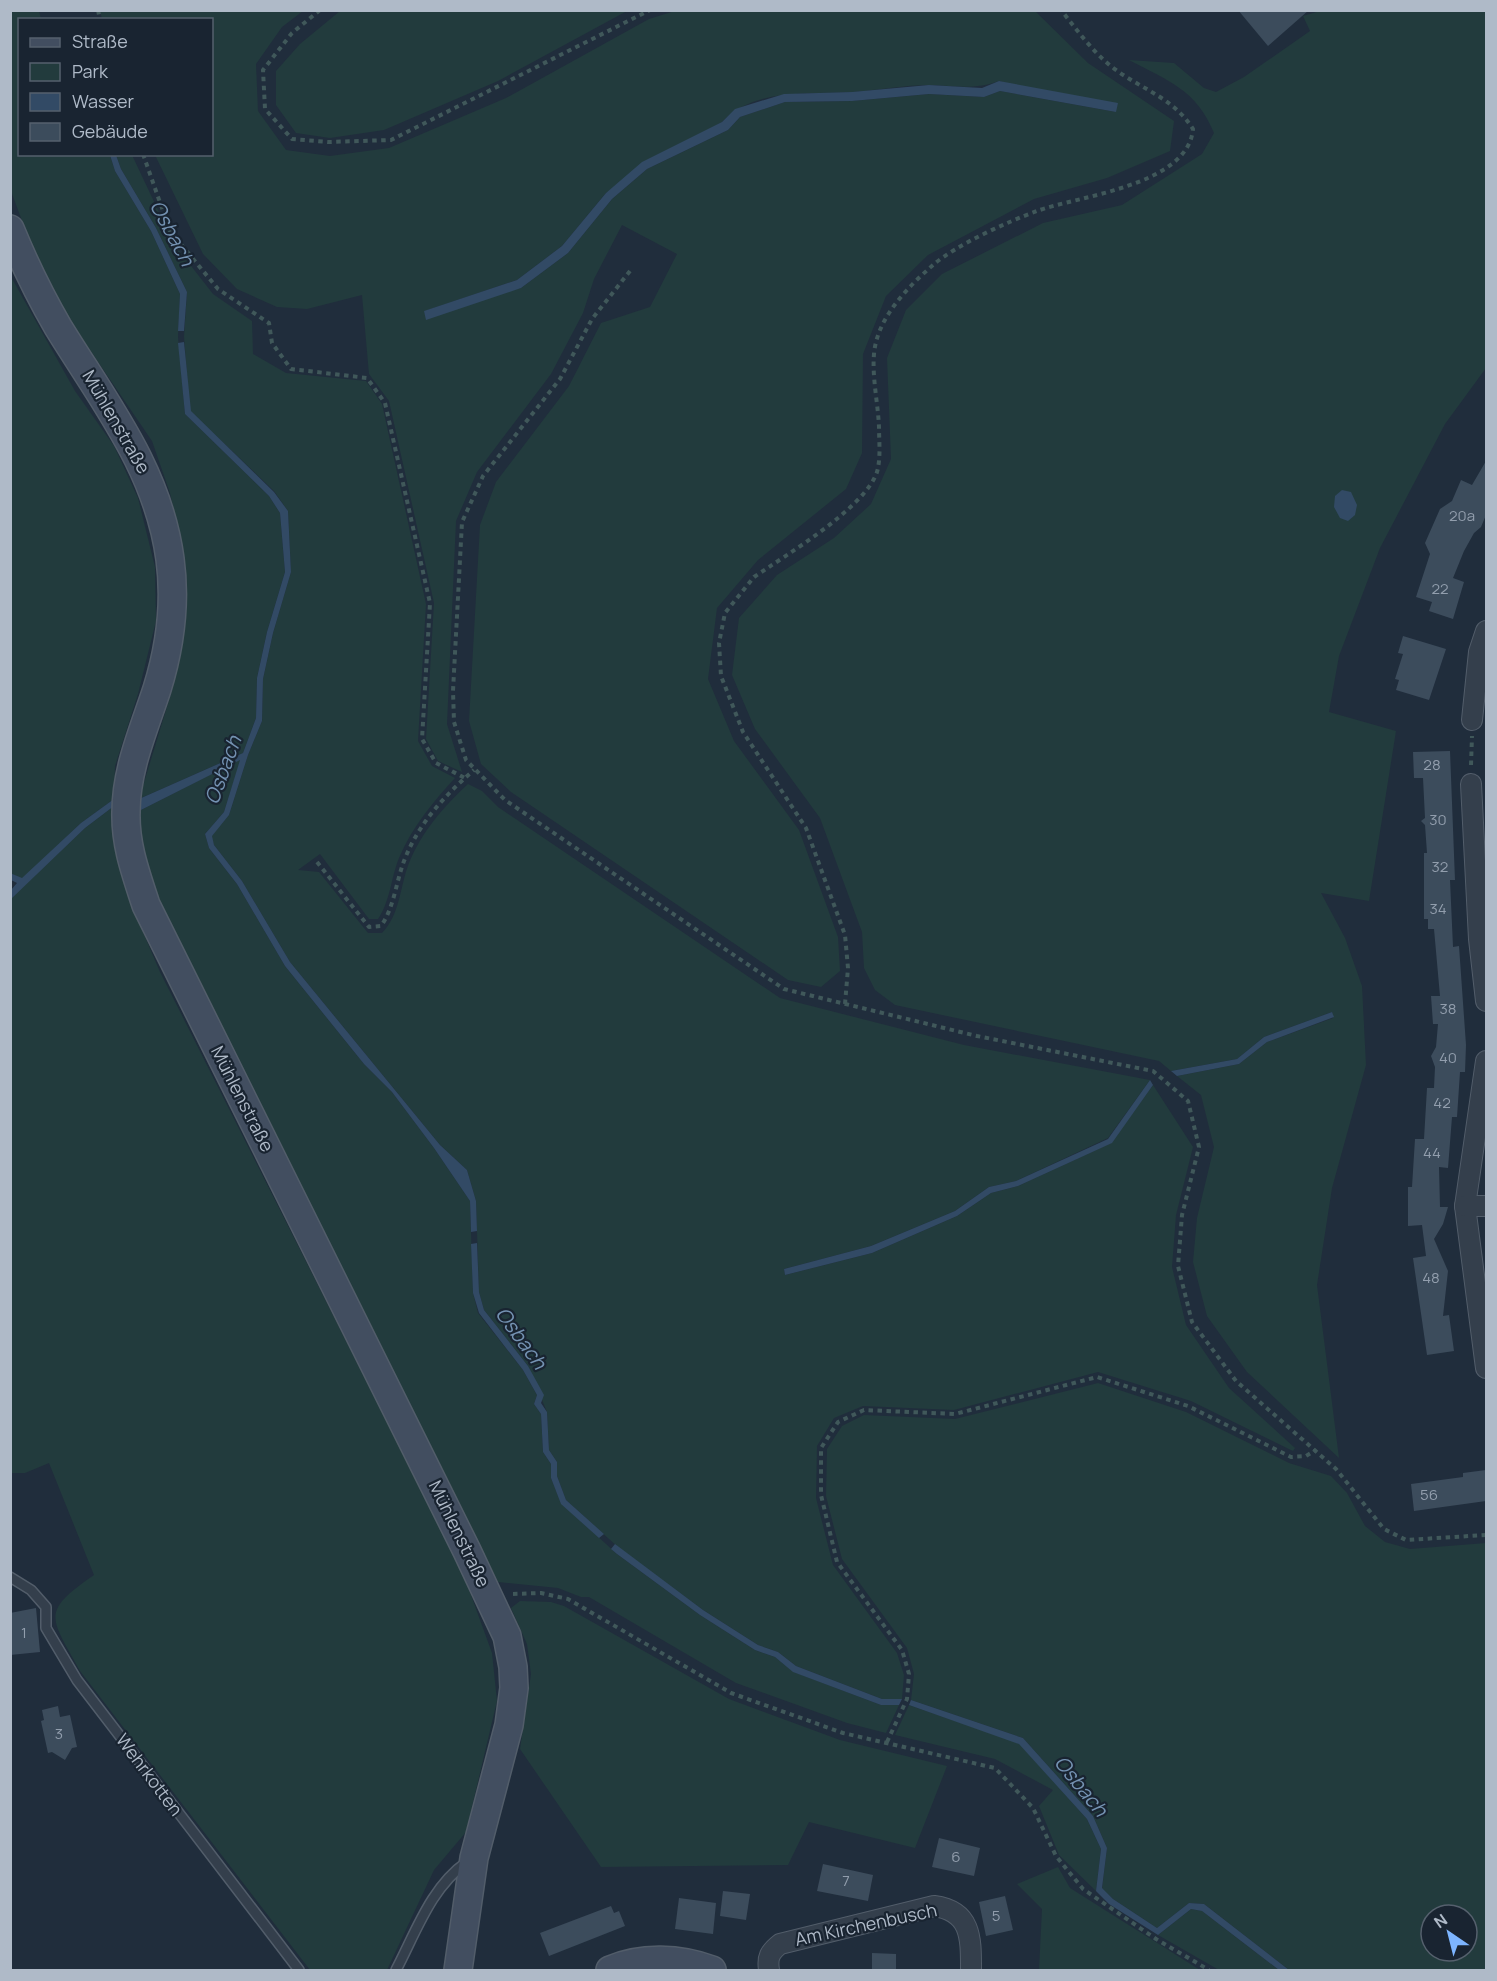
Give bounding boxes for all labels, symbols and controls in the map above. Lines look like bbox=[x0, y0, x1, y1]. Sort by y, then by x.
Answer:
legend bbox=[18, 18, 213, 156]
text: Straße bbox=[72, 29, 128, 53]
text: Park bbox=[72, 59, 109, 83]
text: Wasser bbox=[72, 89, 134, 113]
text: Gebäude bbox=[72, 119, 148, 143]
water label: Osbach bbox=[144, 195, 202, 271]
street label: Mühlenstraße bbox=[78, 365, 156, 478]
house number: 20a bbox=[1449, 505, 1475, 526]
house number: 22 bbox=[1431, 578, 1449, 599]
water label: Osbach bbox=[198, 731, 248, 808]
house number: 28 bbox=[1423, 754, 1441, 775]
house number: 30 bbox=[1429, 809, 1447, 830]
house number: 32 bbox=[1432, 856, 1448, 877]
house number: 34 bbox=[1429, 898, 1447, 919]
house number: 38 bbox=[1439, 998, 1457, 1019]
street label: Mühlenstraße bbox=[206, 1042, 280, 1156]
house number: 40 bbox=[1439, 1047, 1457, 1068]
house number: 42 bbox=[1433, 1092, 1451, 1113]
house number: 44 bbox=[1423, 1142, 1441, 1163]
house number: 48 bbox=[1422, 1267, 1440, 1288]
water label: Osbach bbox=[490, 1301, 554, 1375]
street label: Mühlenstraße bbox=[424, 1476, 496, 1591]
house number: 56 bbox=[1420, 1484, 1438, 1505]
house number: 1 bbox=[21, 1622, 27, 1643]
house number: 3 bbox=[55, 1723, 63, 1744]
street label: Wehrkotten bbox=[111, 1728, 189, 1820]
water label: Osbach bbox=[1049, 1750, 1115, 1823]
house number: 6 bbox=[951, 1846, 961, 1867]
house number: 7 bbox=[842, 1870, 850, 1891]
street label: Am Kirchenbusch bbox=[793, 1897, 939, 1951]
north arrow bbox=[1419, 1903, 1479, 1963]
house number: 5 bbox=[992, 1905, 1000, 1926]
text: N bbox=[1429, 1908, 1451, 1933]

